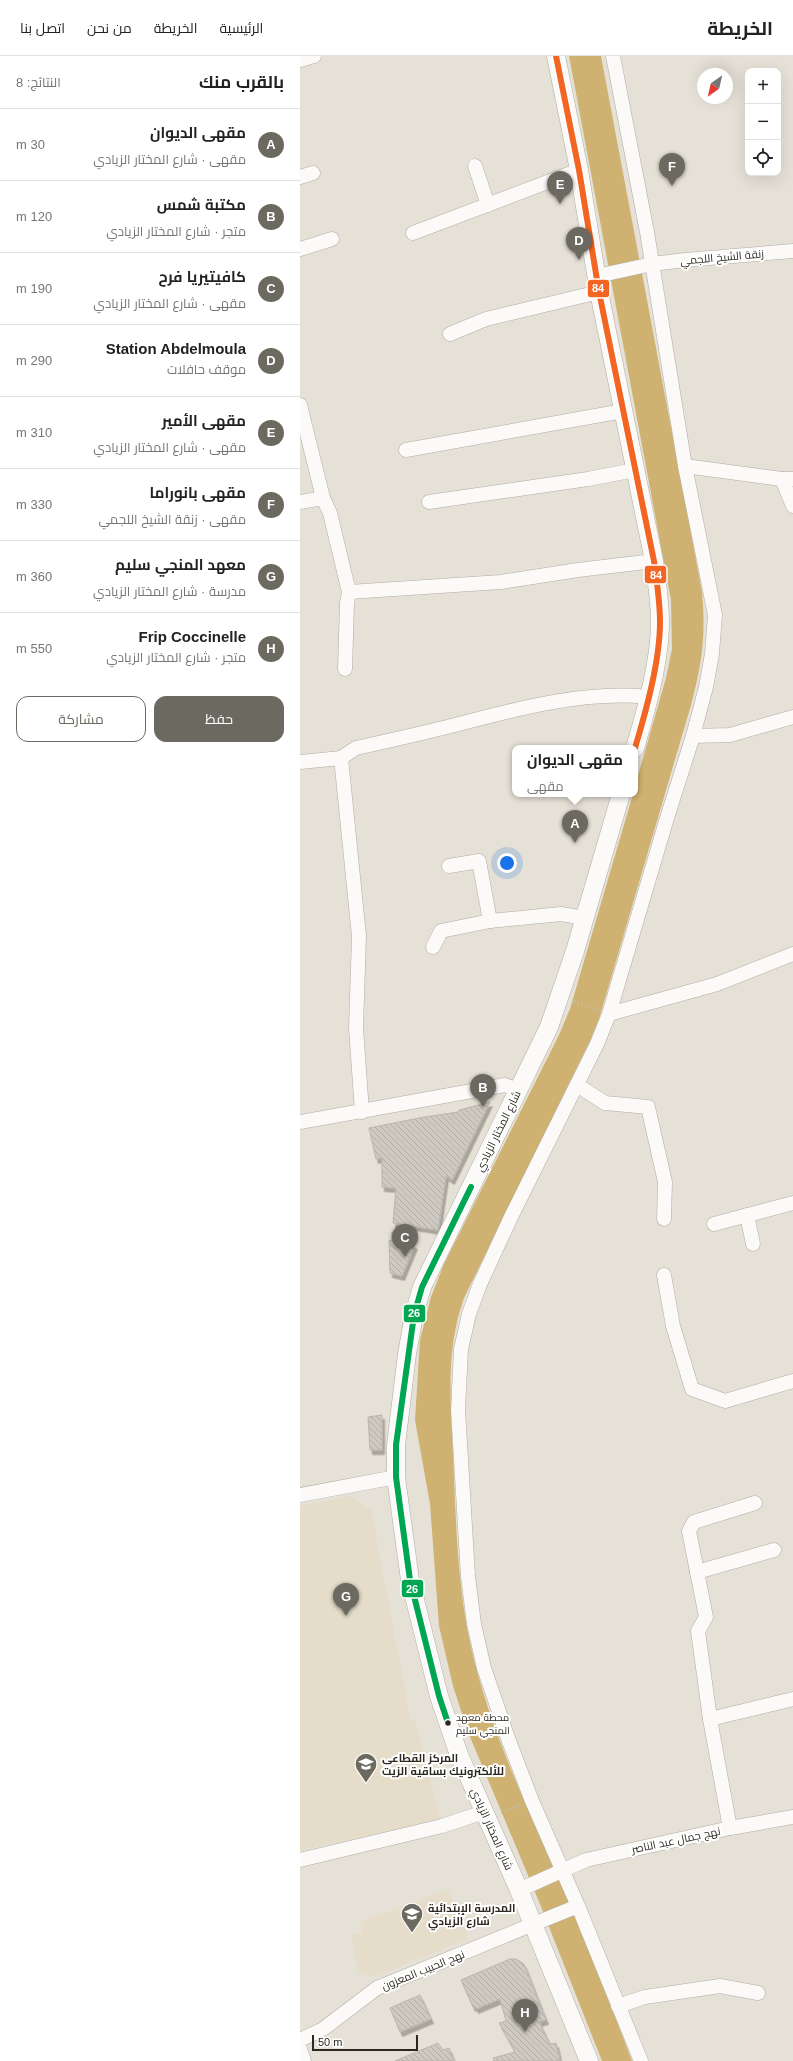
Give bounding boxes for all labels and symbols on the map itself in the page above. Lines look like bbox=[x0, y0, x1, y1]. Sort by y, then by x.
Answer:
north arrow bbox=[697, 68, 733, 104]
pin: F bbox=[659, 153, 685, 186]
pin: E bbox=[547, 171, 573, 204]
pin: D bbox=[566, 227, 592, 260]
street label: زنقة الشيخ اللجمي bbox=[680, 247, 765, 270]
line badge: 84 bbox=[587, 279, 610, 298]
text: 84 bbox=[592, 282, 605, 294]
line badge: 84 bbox=[644, 565, 667, 584]
text: 84 bbox=[650, 569, 663, 581]
pin: A bbox=[562, 810, 588, 843]
your location bbox=[497, 853, 517, 873]
pin: B bbox=[470, 1074, 496, 1107]
street label: شارع المختار الزيادي bbox=[473, 1089, 525, 1175]
pin: C bbox=[392, 1224, 418, 1257]
line badge: 26 bbox=[403, 1304, 426, 1323]
text: 26 bbox=[408, 1307, 420, 1319]
line badge: 26 bbox=[401, 1579, 424, 1598]
pin: G bbox=[333, 1583, 359, 1616]
text: 26 bbox=[406, 1583, 418, 1595]
place label: محطة معهد المنجي سليم bbox=[456, 1712, 510, 1738]
marker: محطة معهد المنجي سليم bbox=[443, 1718, 453, 1728]
school or university icon: المركز القطاعي للألكترونيك بساقية الزيت bbox=[353, 1751, 379, 1784]
place label: المركز القطاعي للألكترونيك بساقية الزيت bbox=[382, 1752, 504, 1779]
street label: شارع المختار الزيادي bbox=[466, 1786, 515, 1873]
street label: نهج جمال عبد الناصر bbox=[630, 1825, 722, 1857]
school or university icon: المدرسة الإبتدائية شارع الزيادي bbox=[399, 1901, 425, 1934]
place label: المدرسة الإبتدائية شارع الزيادي bbox=[428, 1902, 515, 1931]
street label: نهج الحبيب المعزون bbox=[380, 1948, 467, 1994]
pin: H bbox=[512, 1999, 538, 2032]
scale bar bbox=[312, 2033, 418, 2052]

